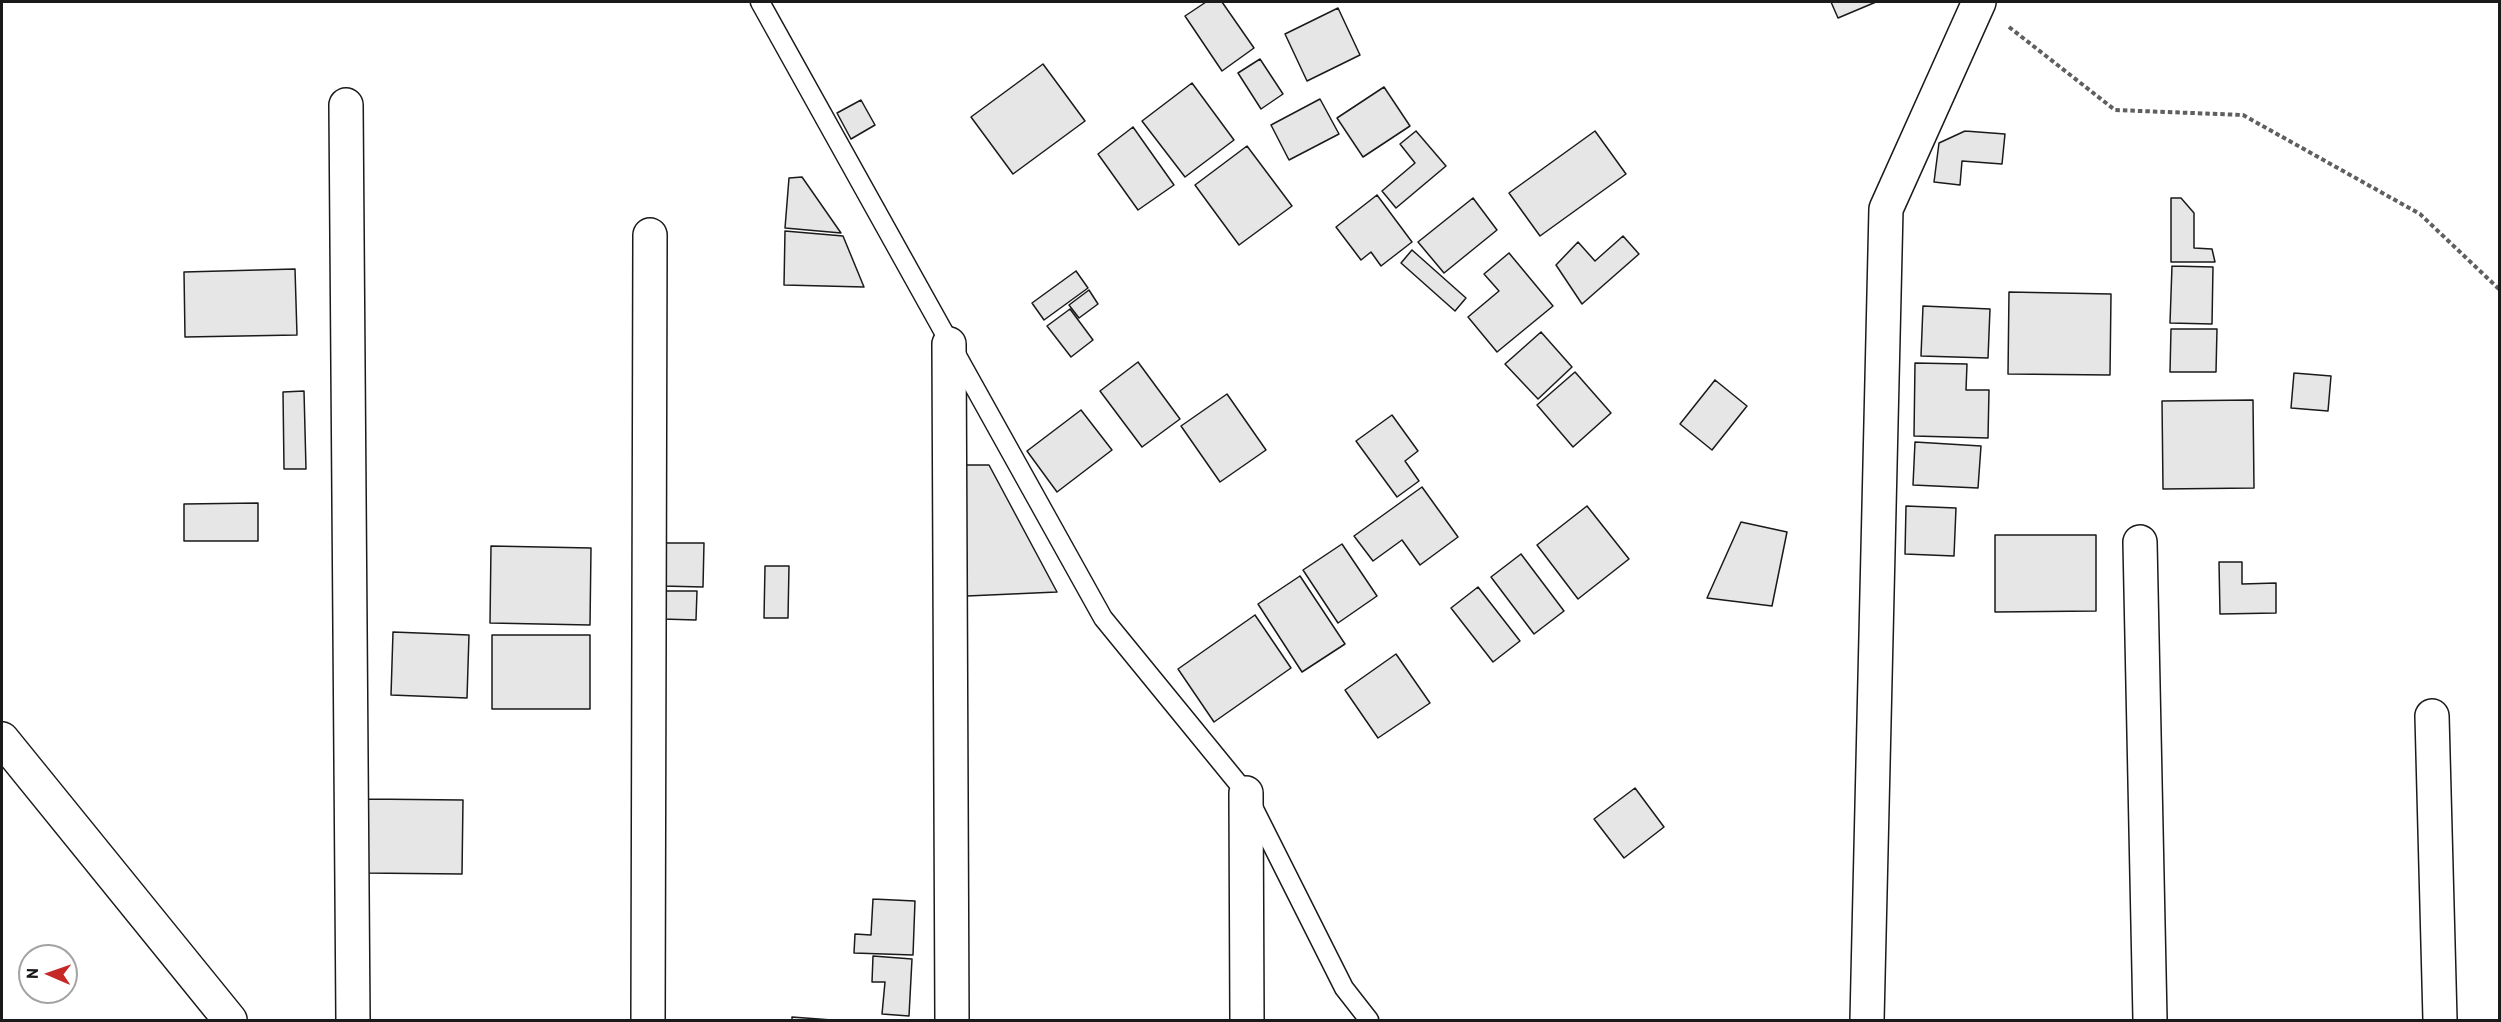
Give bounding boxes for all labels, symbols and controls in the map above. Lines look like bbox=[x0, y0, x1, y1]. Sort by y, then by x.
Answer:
north arrow bbox=[18, 944, 78, 1004]
text: N bbox=[22, 968, 41, 979]

